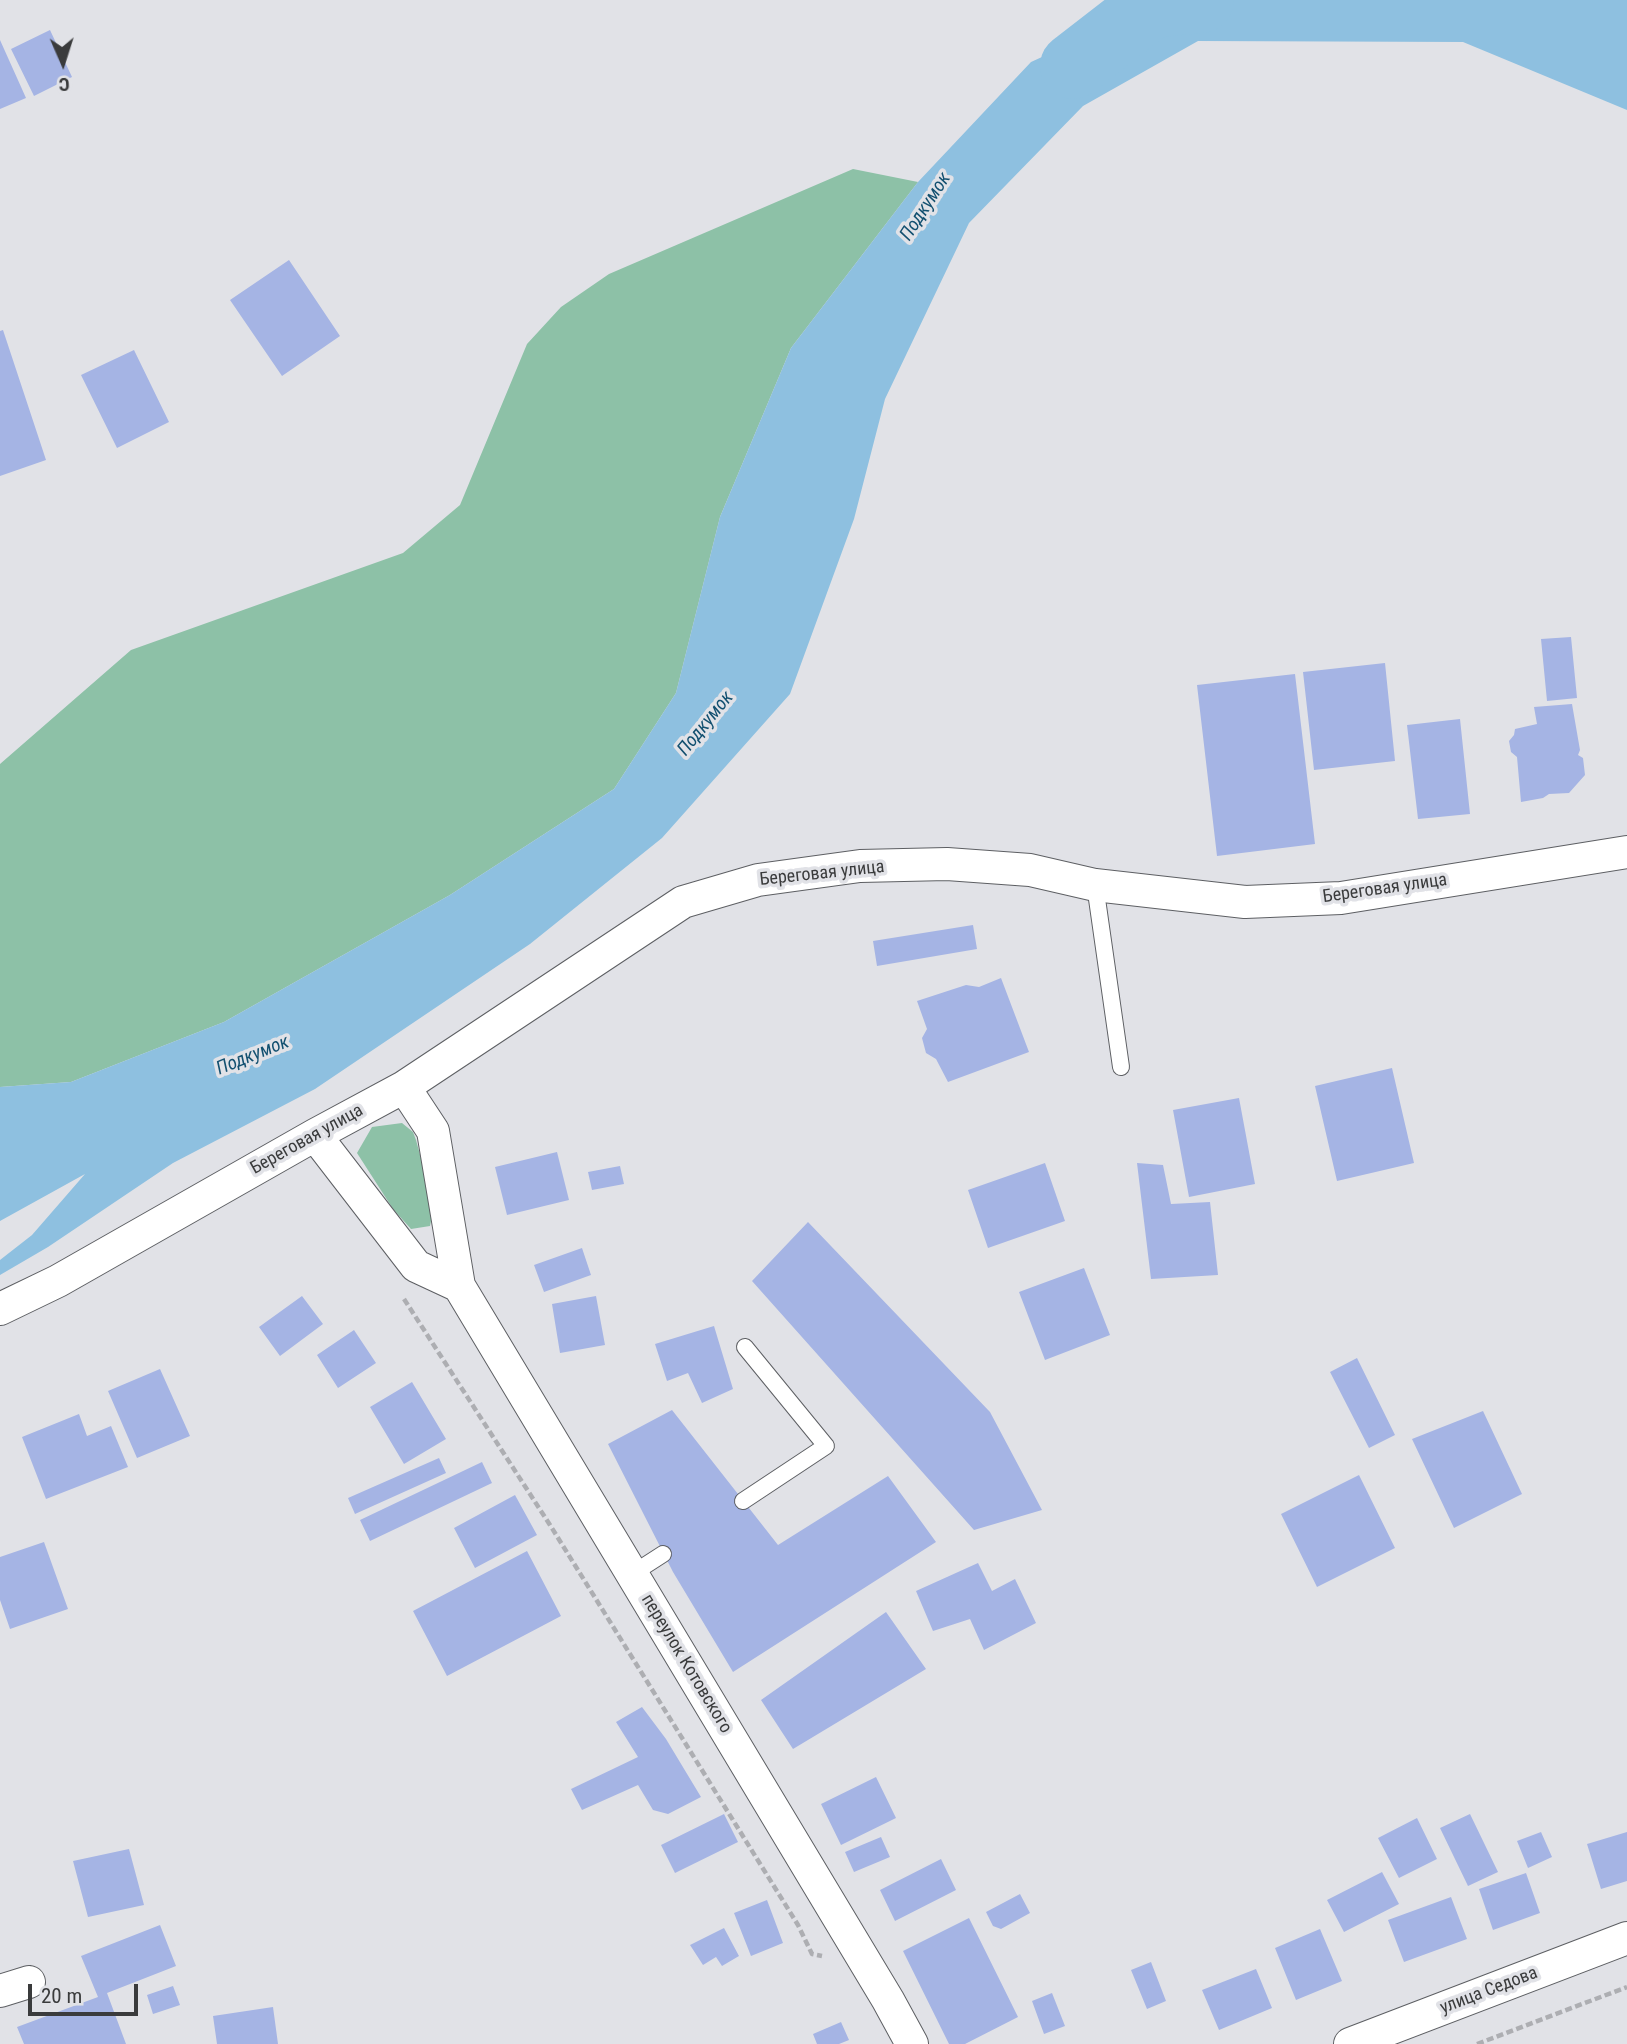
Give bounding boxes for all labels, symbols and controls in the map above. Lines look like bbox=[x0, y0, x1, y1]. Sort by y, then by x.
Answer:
north arrow bbox=[28, 28, 98, 98]
text: С bbox=[58, 73, 70, 96]
water label: Подкумок bbox=[896, 169, 956, 245]
water label: Подкумок bbox=[673, 687, 739, 761]
street label: Береговая улица bbox=[759, 857, 885, 891]
street label: Береговая улица bbox=[1321, 870, 1449, 908]
water label: Подкумок bbox=[213, 1031, 293, 1081]
street label: Береговая улица bbox=[247, 1100, 367, 1180]
street label: переулок Котовского bbox=[636, 1591, 736, 1737]
street label: улица Седова bbox=[1437, 1963, 1541, 2019]
scale bar bbox=[32, 1970, 142, 2014]
text: 20 m bbox=[41, 1984, 82, 2008]

